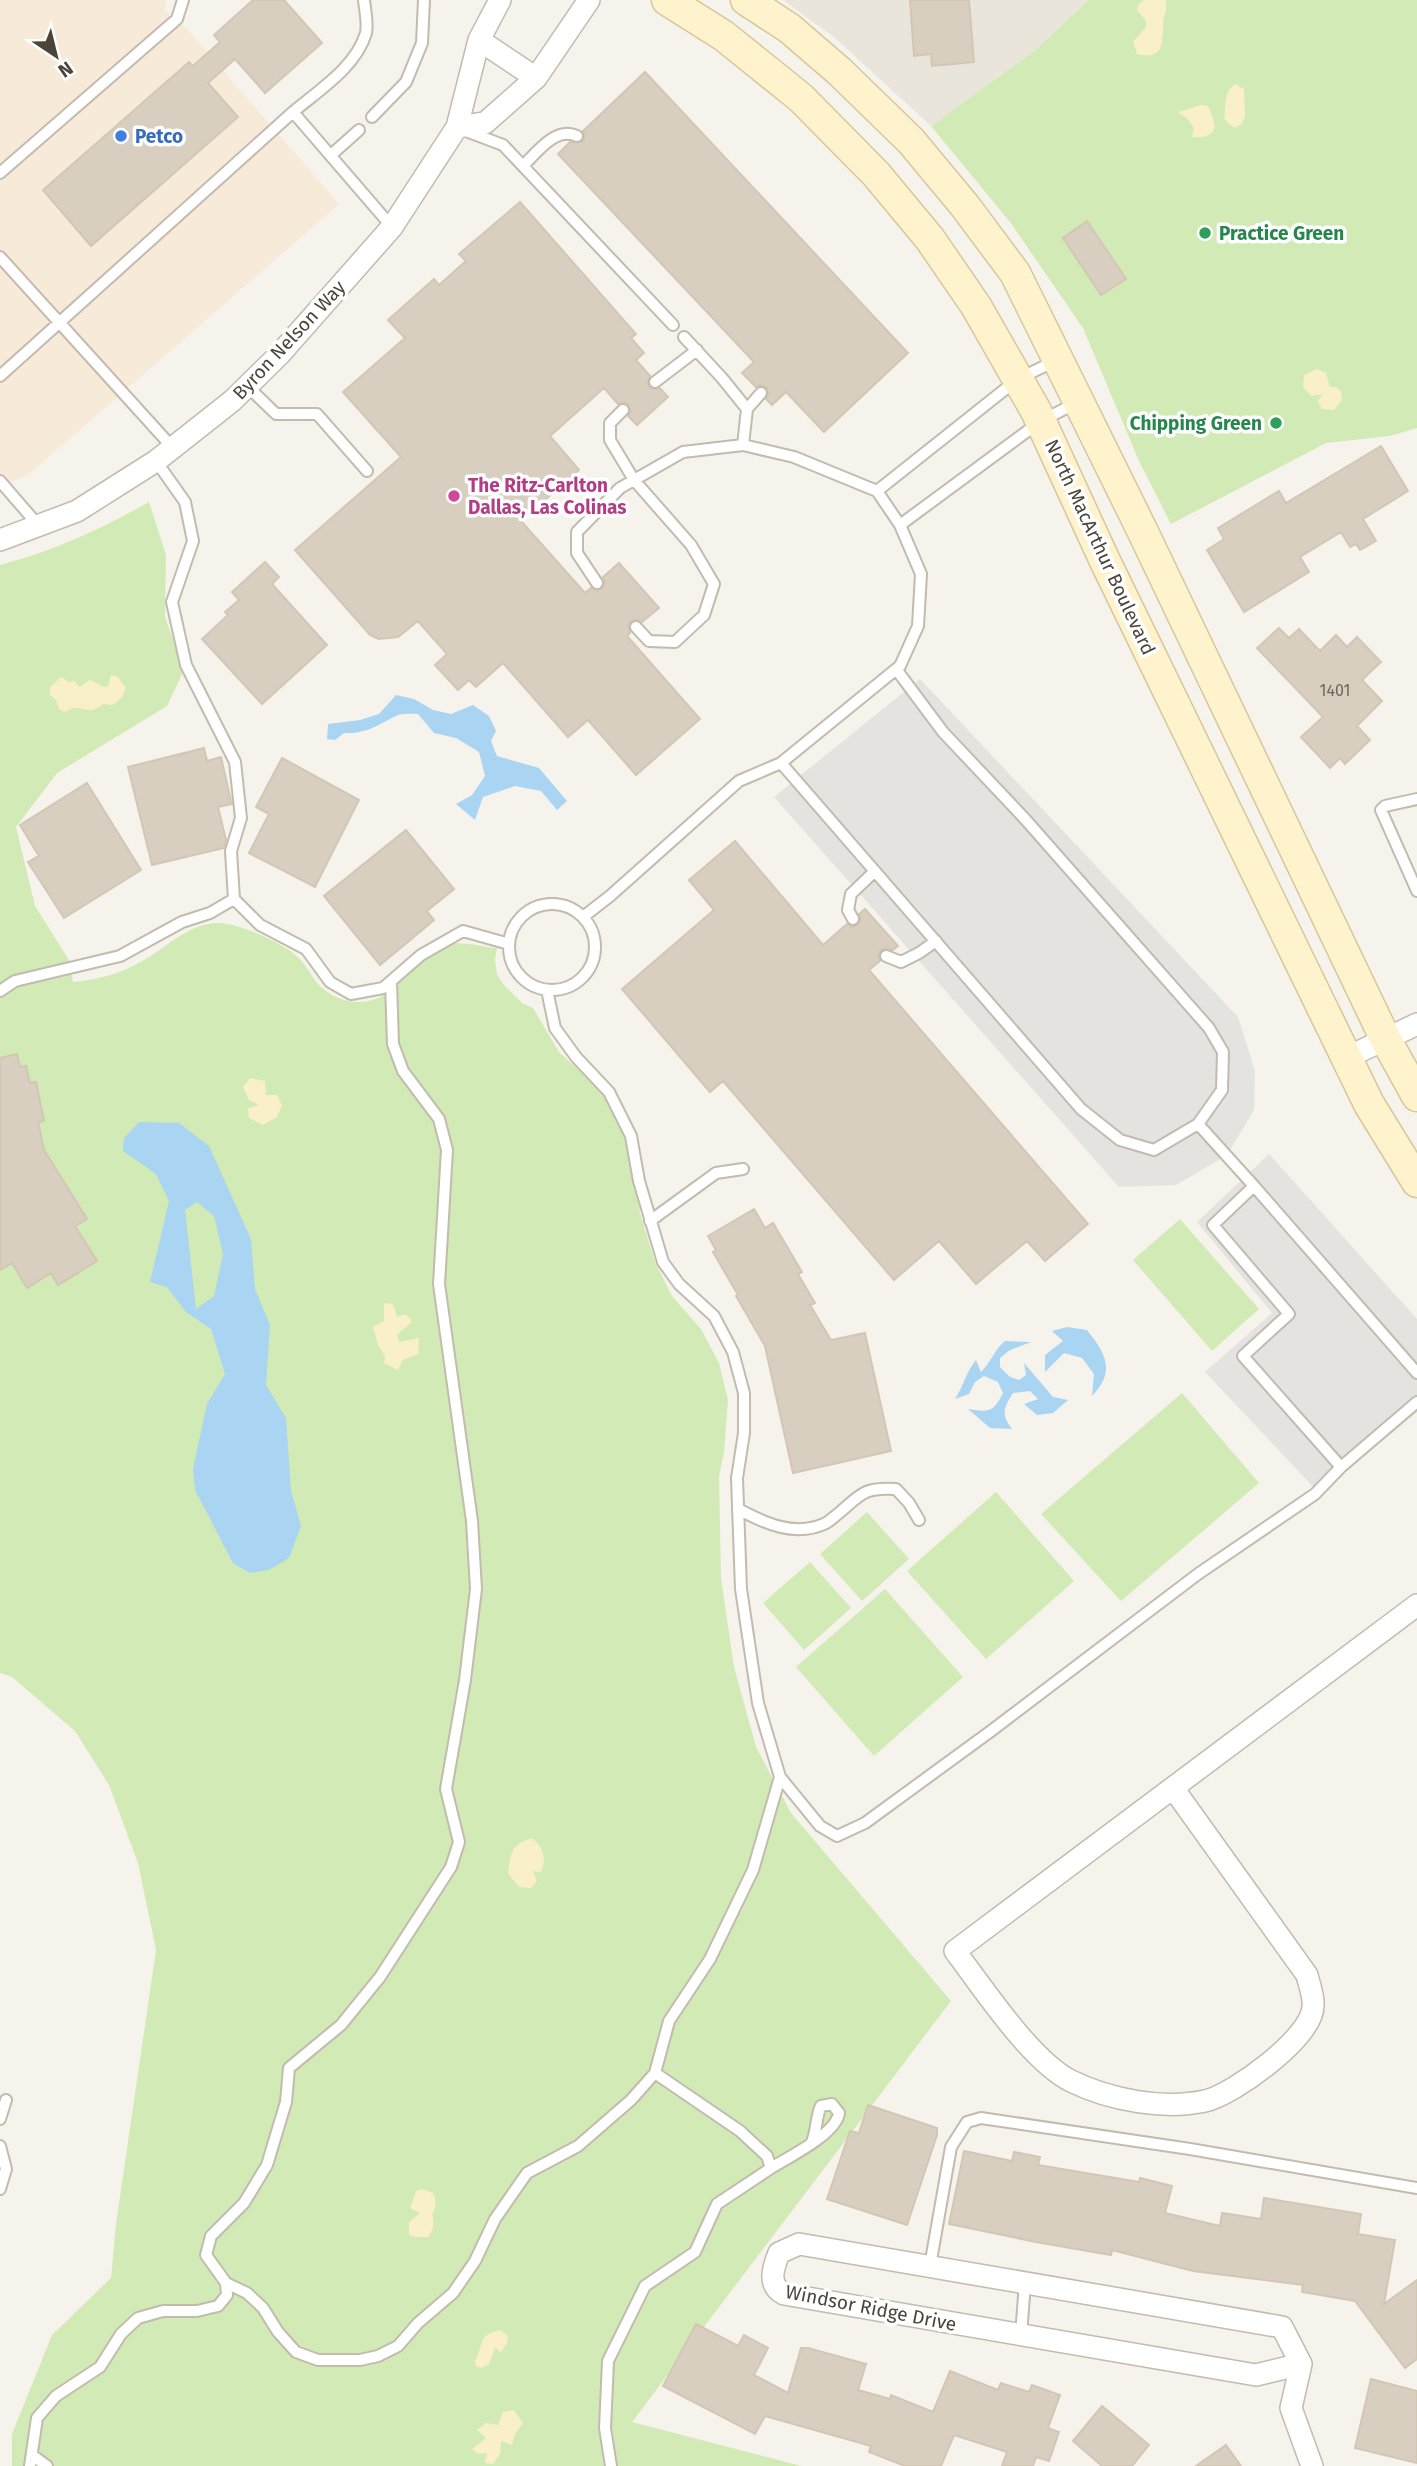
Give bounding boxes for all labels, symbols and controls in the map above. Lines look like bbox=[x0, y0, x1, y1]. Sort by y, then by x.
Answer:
north arrow bbox=[21, 21, 91, 91]
text: N bbox=[54, 56, 77, 83]
place label: Petco bbox=[135, 125, 183, 148]
marker: Petco bbox=[113, 128, 129, 144]
place label: Practice Green bbox=[1219, 222, 1344, 245]
marker: Practice Green bbox=[1197, 225, 1213, 241]
street label: Byron Nelson Way bbox=[228, 275, 351, 404]
place label: Chipping Green bbox=[1130, 412, 1262, 435]
marker: Chipping Green bbox=[1268, 415, 1284, 431]
street label: North MacArthur Boulevard bbox=[1040, 436, 1160, 658]
place label: The Ritz-Carlton Dallas, Las Colinas bbox=[468, 474, 627, 519]
marker: The Ritz-Carlton Dallas, Las Colinas bbox=[446, 488, 462, 504]
house number: 1401 bbox=[1320, 681, 1350, 700]
street label: Windsor Ridge Drive bbox=[784, 2280, 958, 2336]

